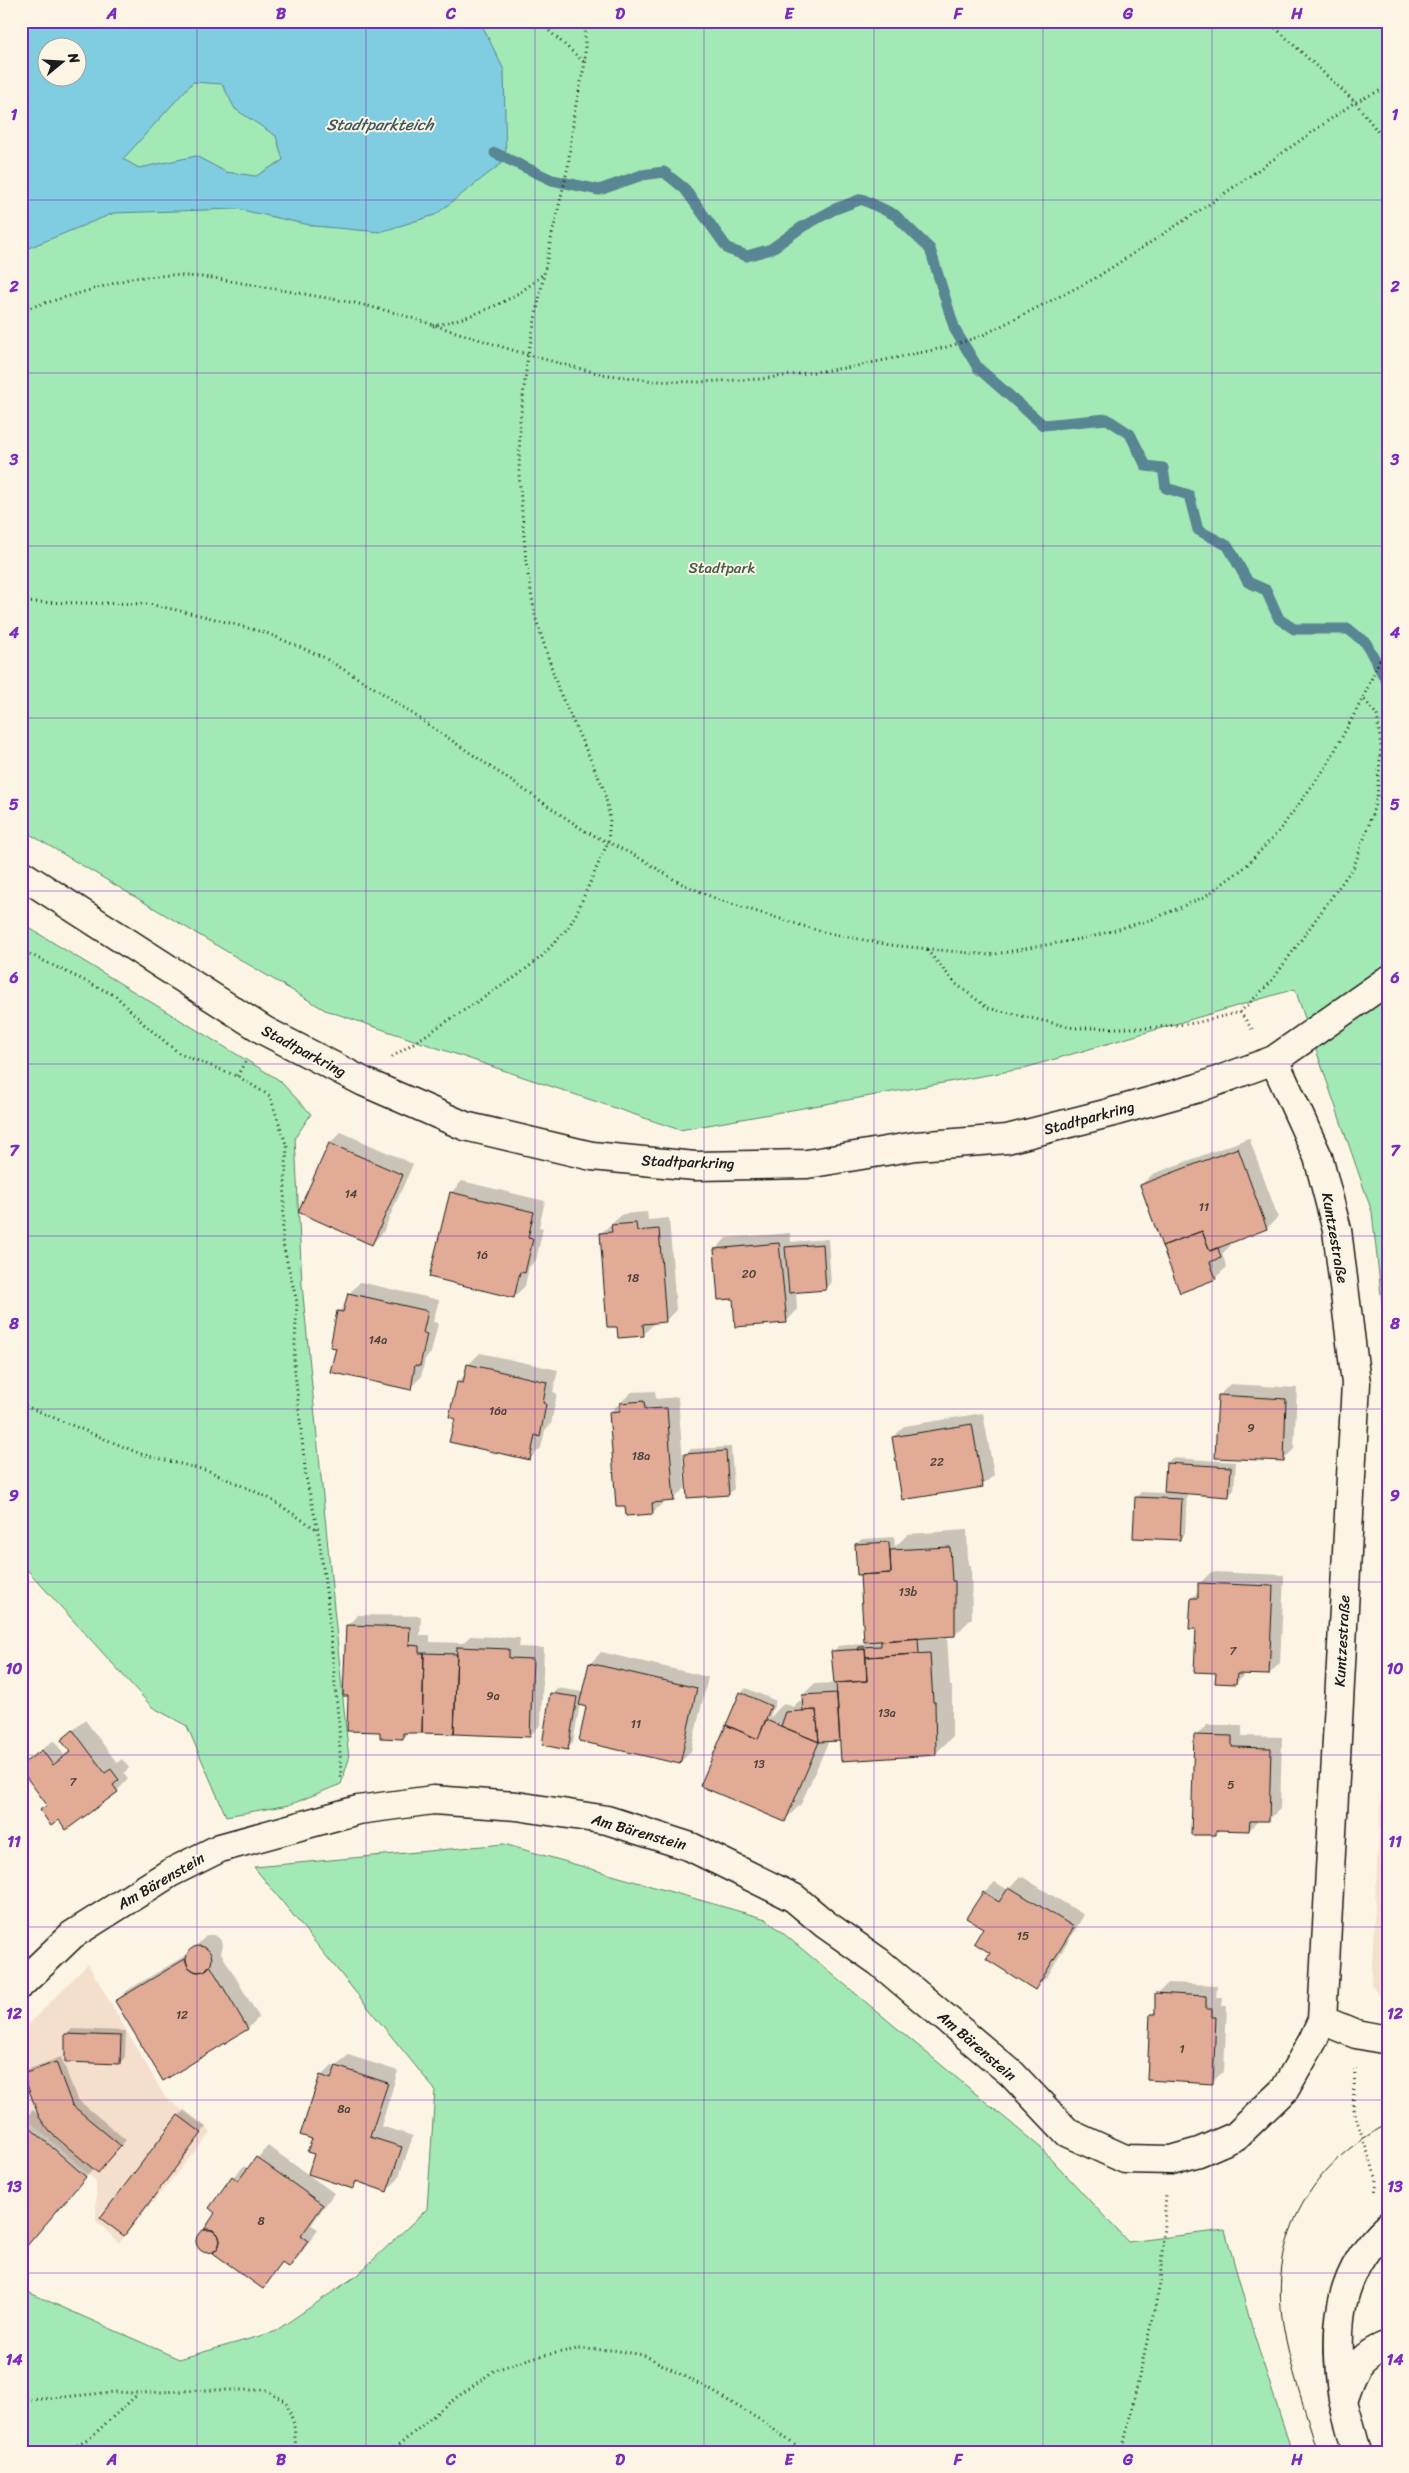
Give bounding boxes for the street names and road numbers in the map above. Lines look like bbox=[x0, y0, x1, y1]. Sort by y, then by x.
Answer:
street label: Stadtparkring bbox=[257, 1018, 351, 1084]
street label: Stadtparkring bbox=[1041, 1093, 1137, 1143]
street label: Stadtparkring bbox=[641, 1147, 735, 1177]
street label: Kuntzestraße bbox=[1314, 1191, 1356, 1286]
street label: Kuntzestraße bbox=[1327, 1594, 1357, 1688]
street label: Am Bärenstein bbox=[587, 1806, 690, 1858]
street label: Am Bärenstein bbox=[111, 1845, 210, 1917]
street label: Am Bärenstein bbox=[931, 2003, 1022, 2088]

